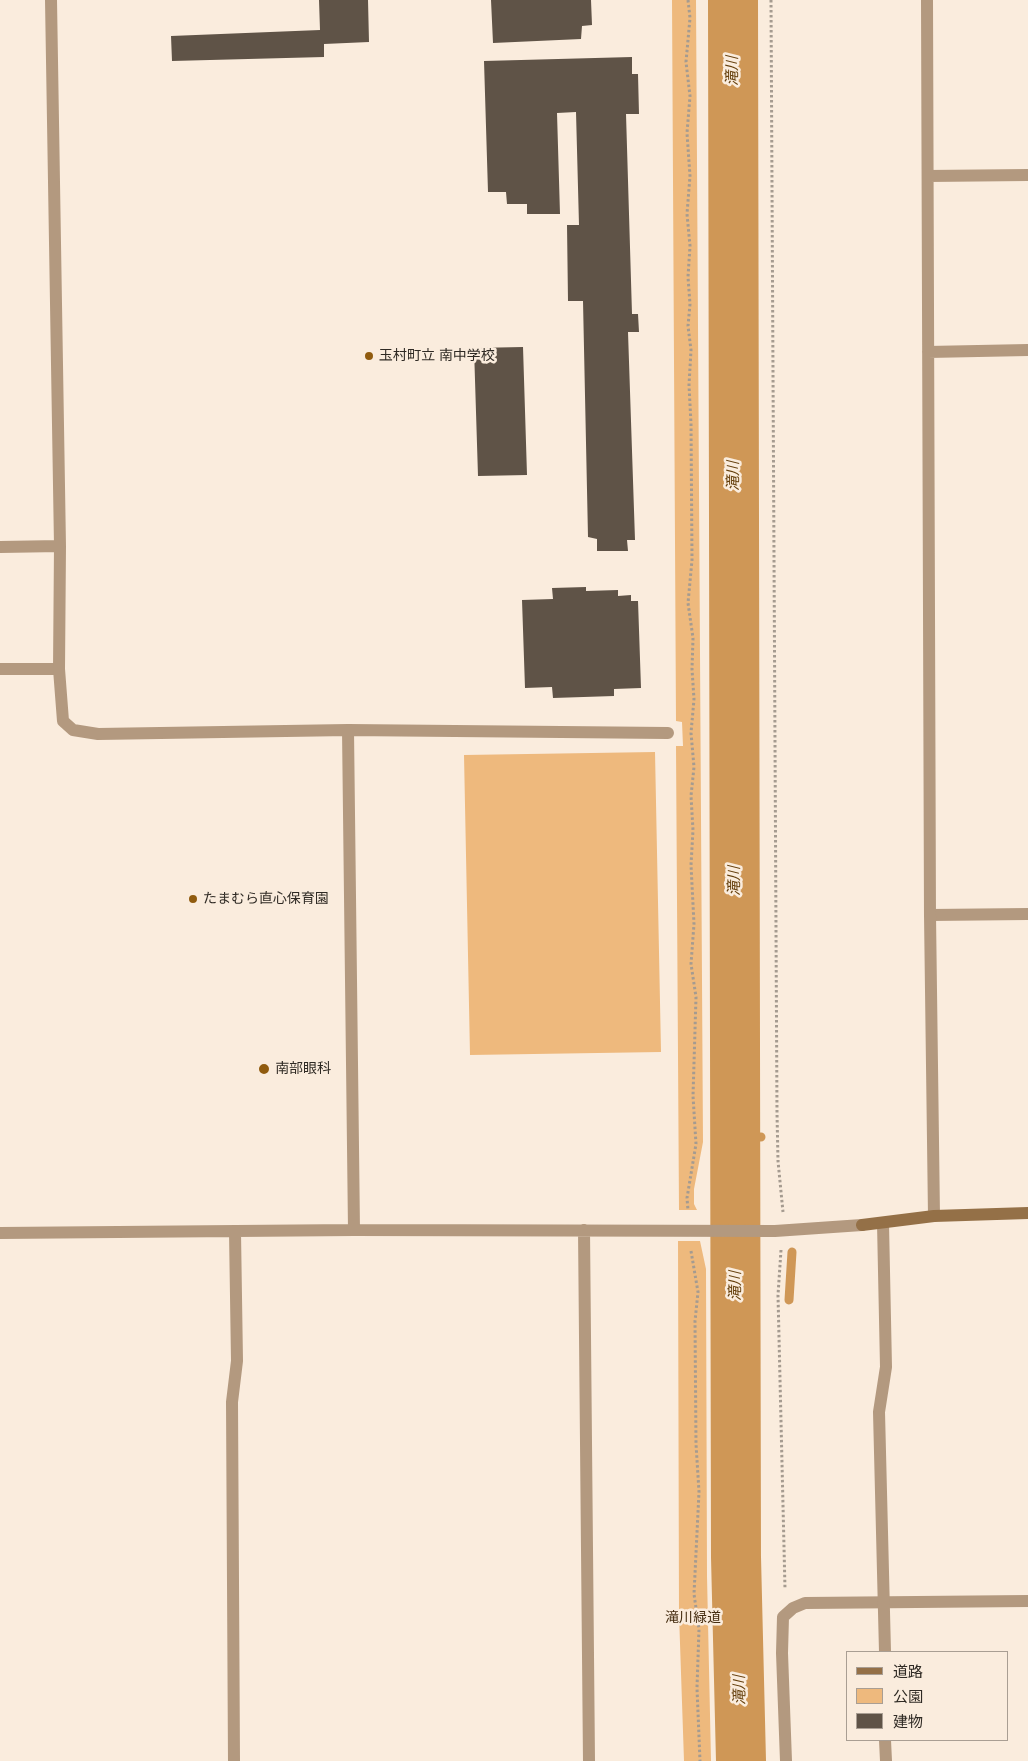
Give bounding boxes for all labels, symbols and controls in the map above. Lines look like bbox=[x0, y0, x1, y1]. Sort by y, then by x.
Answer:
water label: 滝川 bbox=[724, 56, 742, 86]
place label: 玉村町立 南中学校 bbox=[379, 348, 495, 364]
marker: 玉村町立 南中学校 bbox=[363, 350, 375, 362]
water label: 滝川 bbox=[725, 461, 743, 491]
water label: 滝川 bbox=[726, 866, 744, 896]
place label: たまむら直心保育園 bbox=[203, 891, 329, 907]
marker: たまむら直心保育園 bbox=[187, 893, 199, 905]
place label: 南部眼科 bbox=[275, 1061, 331, 1077]
marker: 南部眼科 bbox=[257, 1062, 271, 1076]
water label: 滝川 bbox=[727, 1271, 745, 1301]
park label: 滝川緑道 bbox=[665, 1610, 721, 1626]
legend bbox=[846, 1651, 1008, 1741]
text: 道路 bbox=[893, 1661, 923, 1681]
water label: 滝川 bbox=[731, 1675, 749, 1705]
text: 公園 bbox=[893, 1686, 923, 1706]
text: 建物 bbox=[893, 1711, 923, 1731]

